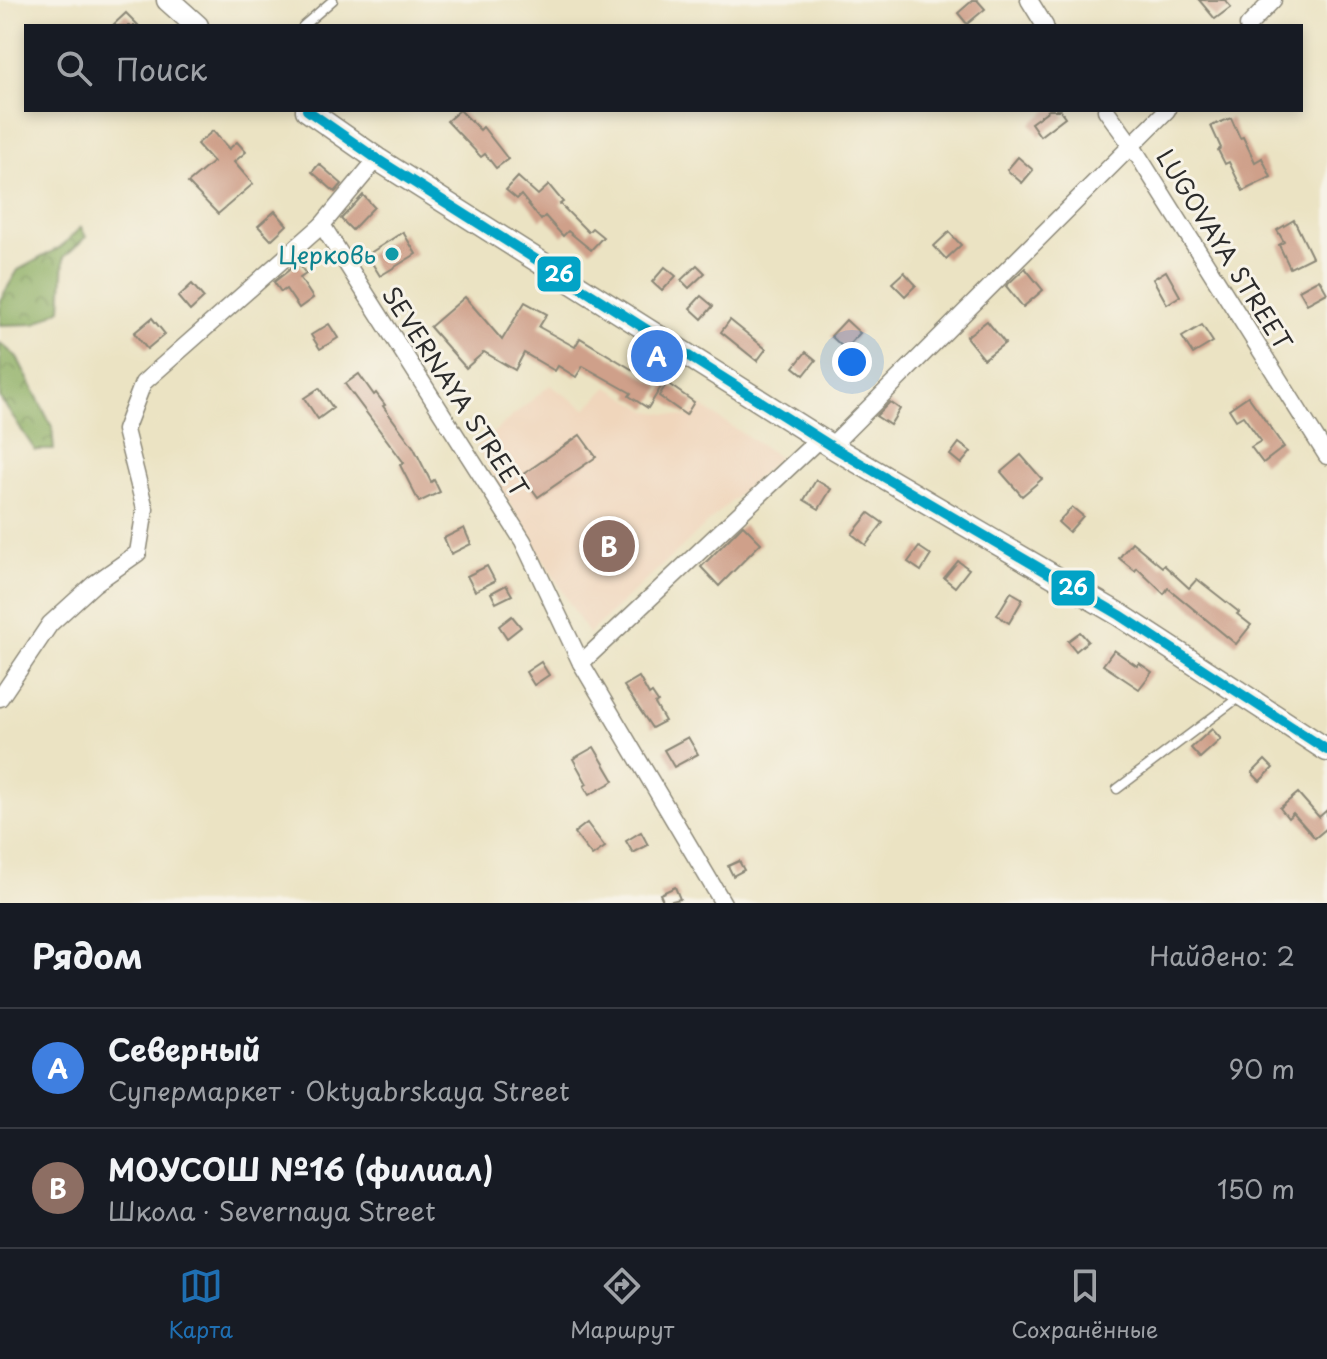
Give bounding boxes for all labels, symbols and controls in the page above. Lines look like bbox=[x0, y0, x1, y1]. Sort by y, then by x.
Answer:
search box bbox=[24, 24, 1303, 112]
icon: search bbox=[52, 46, 96, 90]
text: Поиск bbox=[116, 46, 207, 91]
street label: LUGOVAYA STREET bbox=[1148, 141, 1302, 357]
place label: Церковь bbox=[278, 236, 376, 272]
marker: Церковь bbox=[383, 245, 401, 263]
line badge: 26 bbox=[536, 255, 582, 293]
text: 26 bbox=[544, 256, 574, 289]
street label: SEVERNAYA STREET bbox=[374, 278, 538, 504]
pin: A bbox=[631, 326, 683, 386]
your location bbox=[832, 342, 872, 382]
pin: B bbox=[583, 516, 635, 576]
line badge: 26 bbox=[1050, 569, 1096, 607]
text: 26 bbox=[1058, 569, 1088, 602]
text: Рядом bbox=[32, 929, 143, 981]
text: Найдено: 2 bbox=[1149, 936, 1295, 975]
text: Северный bbox=[108, 1026, 261, 1071]
text: A bbox=[48, 1049, 68, 1088]
text: 90 m bbox=[1228, 1049, 1295, 1088]
text: Супермаркет · Oktyabrskaya Street bbox=[108, 1071, 570, 1110]
text: МОУСОШ №16 (филиал) bbox=[108, 1146, 493, 1191]
text: B bbox=[49, 1169, 67, 1208]
text: 150 m bbox=[1217, 1169, 1295, 1208]
text: Школа · Severnaya Street bbox=[108, 1191, 436, 1230]
tab: Карта bbox=[169, 1264, 233, 1345]
tab: Маршрут bbox=[570, 1264, 674, 1345]
tab: Сохранённые bbox=[1011, 1264, 1158, 1345]

